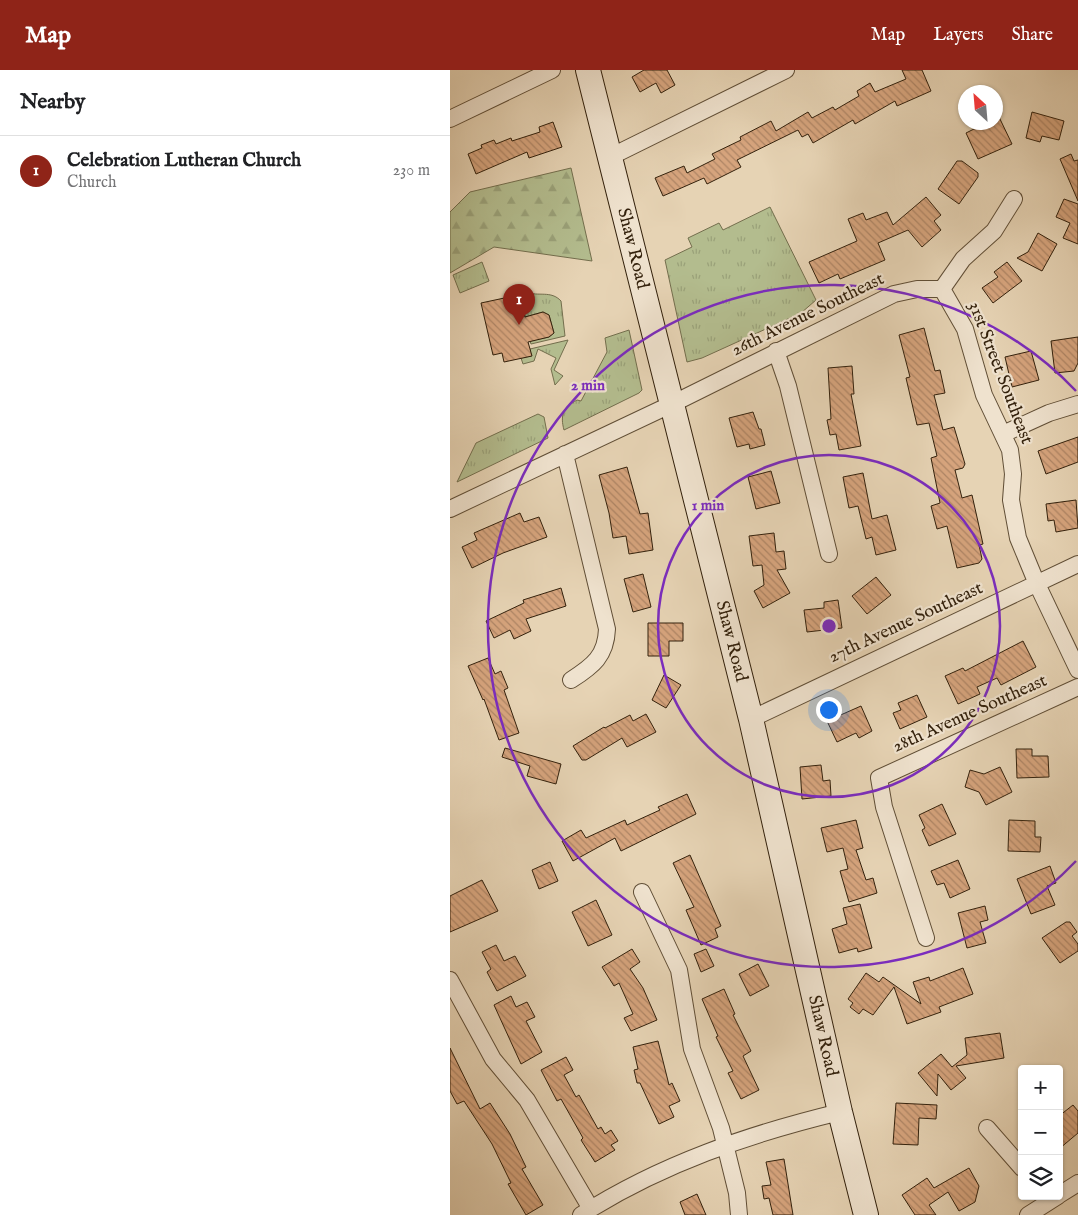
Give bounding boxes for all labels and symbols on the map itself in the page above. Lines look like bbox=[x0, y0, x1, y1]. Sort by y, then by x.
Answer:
north arrow bbox=[958, 85, 1003, 130]
street label: Shaw Road bbox=[612, 205, 654, 292]
street label: 26th Avenue Southeast bbox=[728, 268, 888, 362]
pin: 1 bbox=[503, 284, 535, 325]
street label: 31st Street Southeast bbox=[962, 298, 1038, 448]
text: 2 min bbox=[571, 376, 605, 395]
text: 1 min bbox=[692, 496, 724, 515]
street label: 27th Avenue Southeast bbox=[825, 577, 987, 669]
street label: Shaw Road bbox=[710, 598, 753, 685]
centre of rings bbox=[820, 617, 838, 635]
street label: 28th Avenue Southeast bbox=[889, 670, 1051, 758]
your location bbox=[816, 697, 842, 723]
street label: Shaw Road bbox=[802, 993, 843, 1079]

